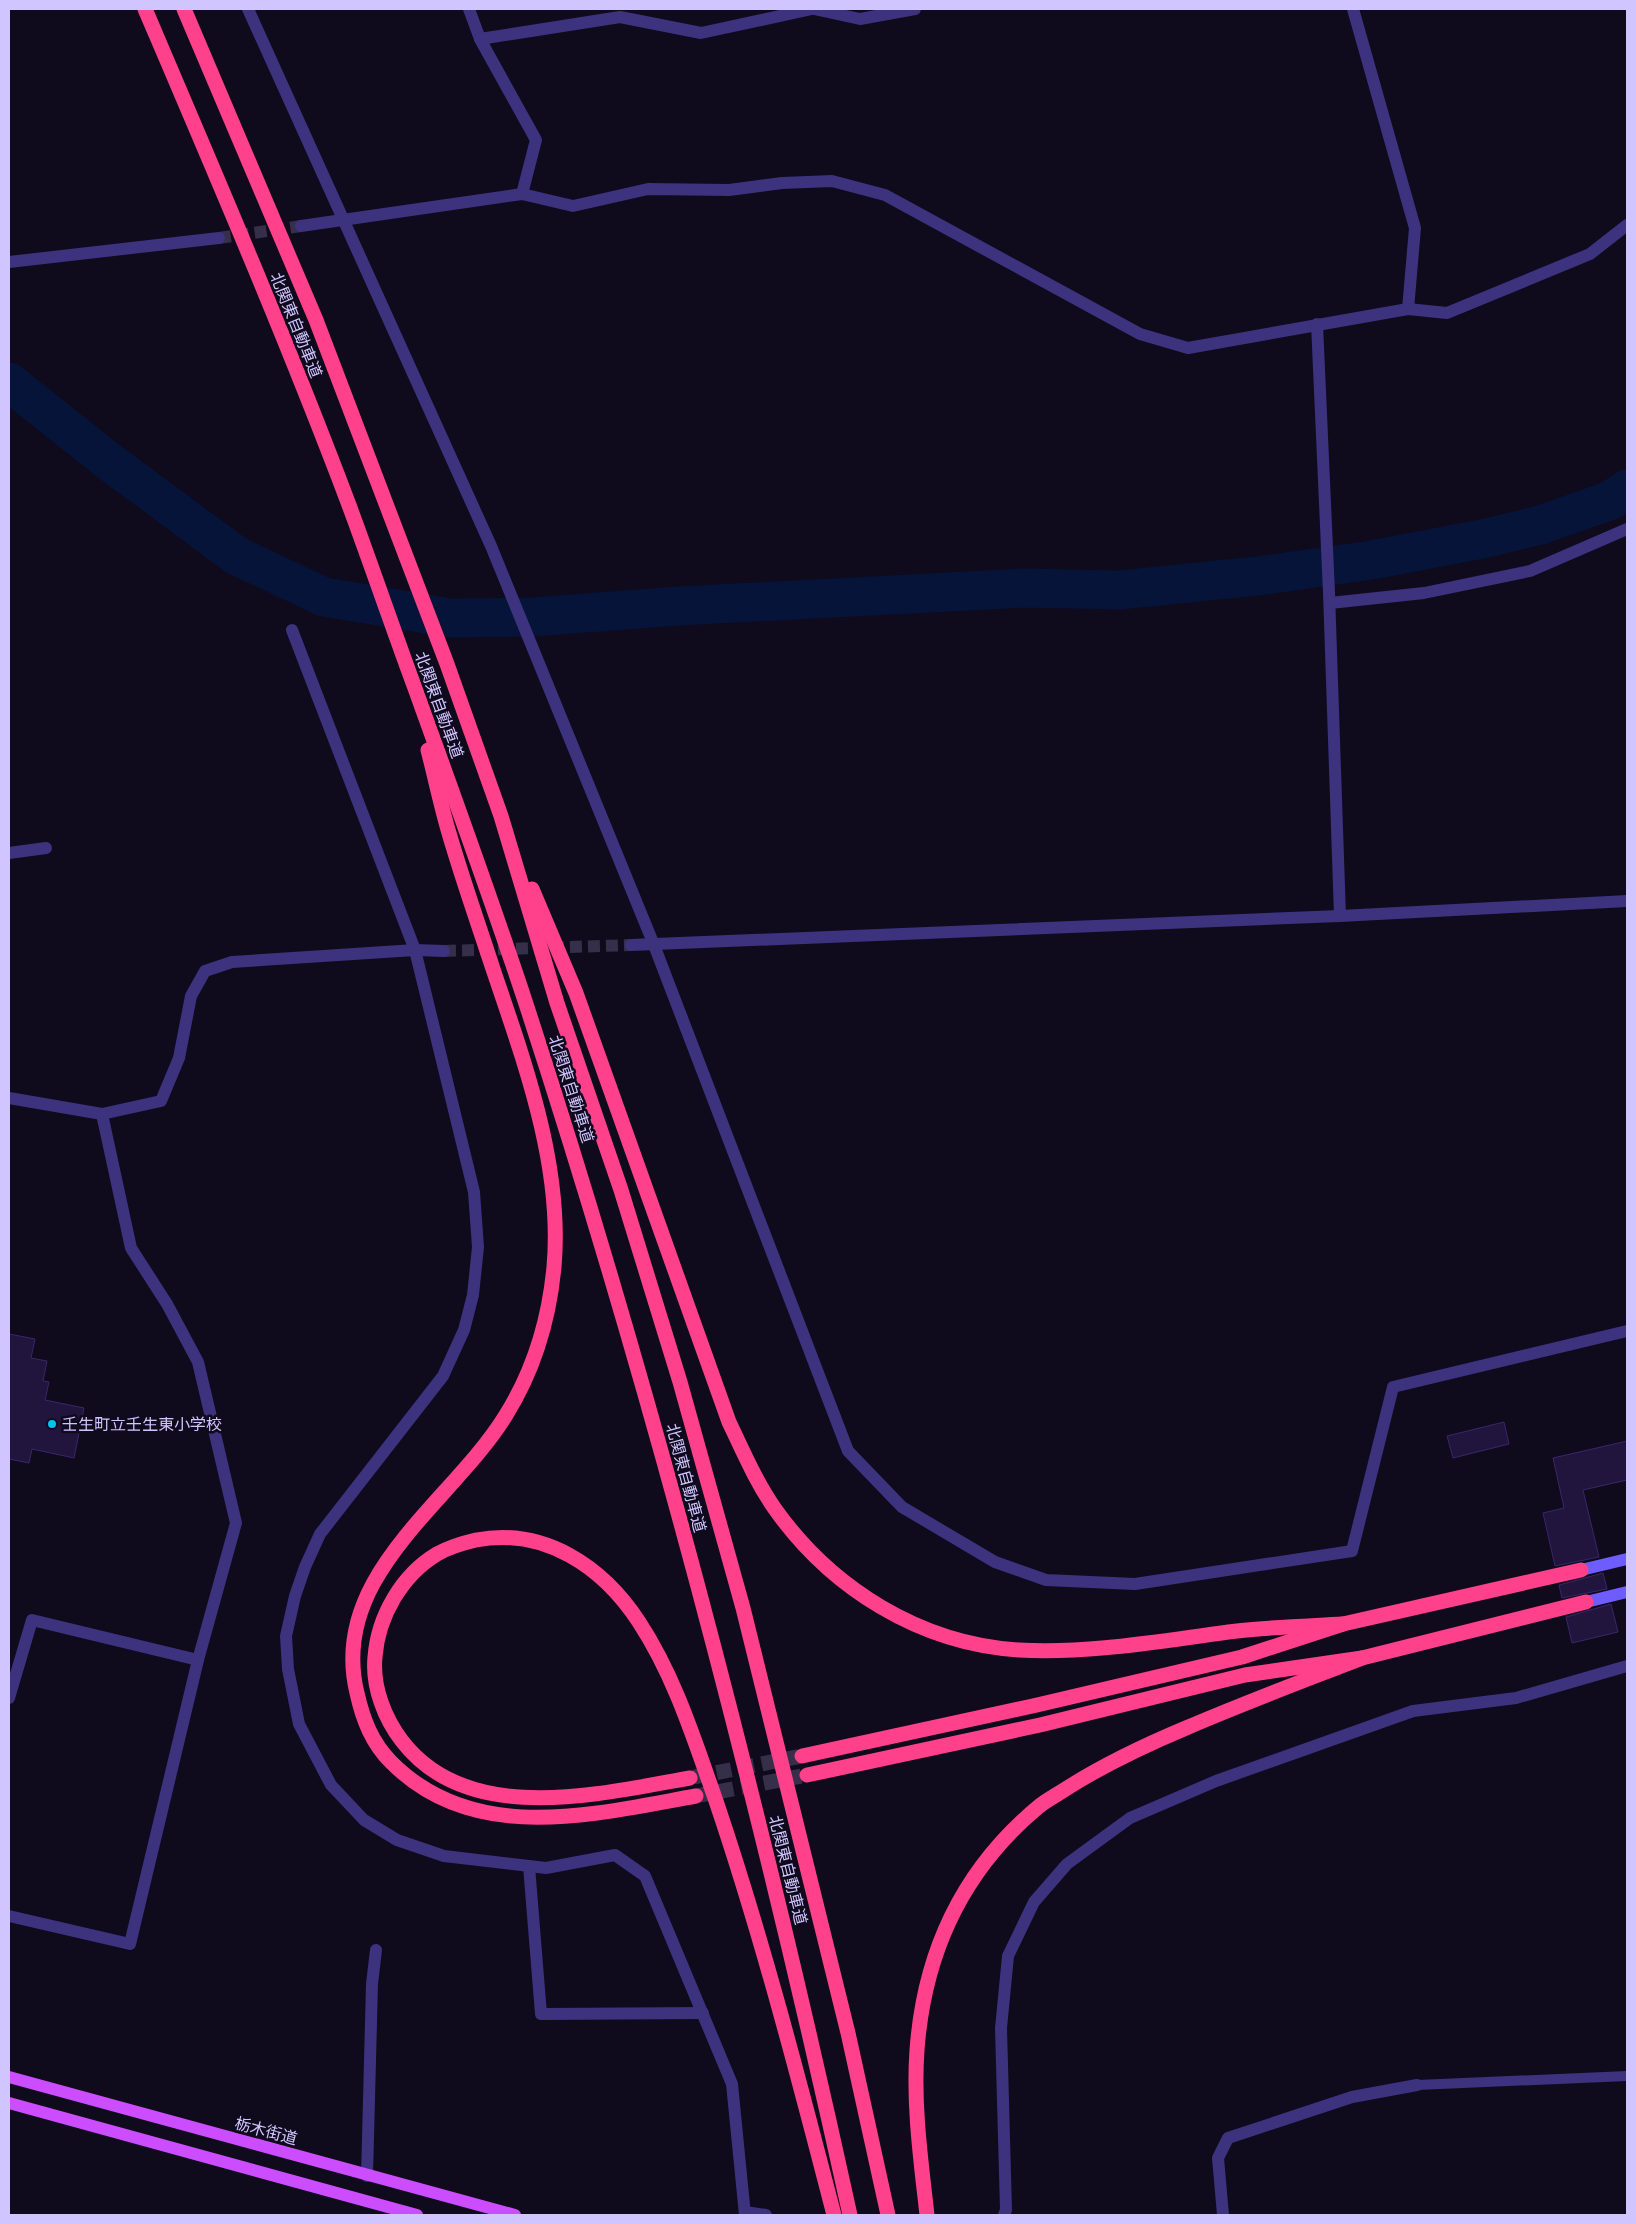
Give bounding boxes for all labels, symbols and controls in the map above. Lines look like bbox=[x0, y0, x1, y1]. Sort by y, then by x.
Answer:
street label: 北関東自動車道 bbox=[266, 270, 326, 380]
street label: 北関東自動車道 bbox=[411, 649, 467, 761]
street label: 北関東自動車道 bbox=[545, 1033, 597, 1145]
place label: 壬生町立壬生東小学校 bbox=[62, 1415, 222, 1434]
marker: 壬生町立壬生東小学校 bbox=[46, 1418, 58, 1430]
street label: 北関東自動車道 bbox=[662, 1421, 710, 1535]
street label: 北関東自動車道 bbox=[765, 1813, 811, 1927]
street label: 栃木街道 bbox=[233, 2114, 299, 2148]

